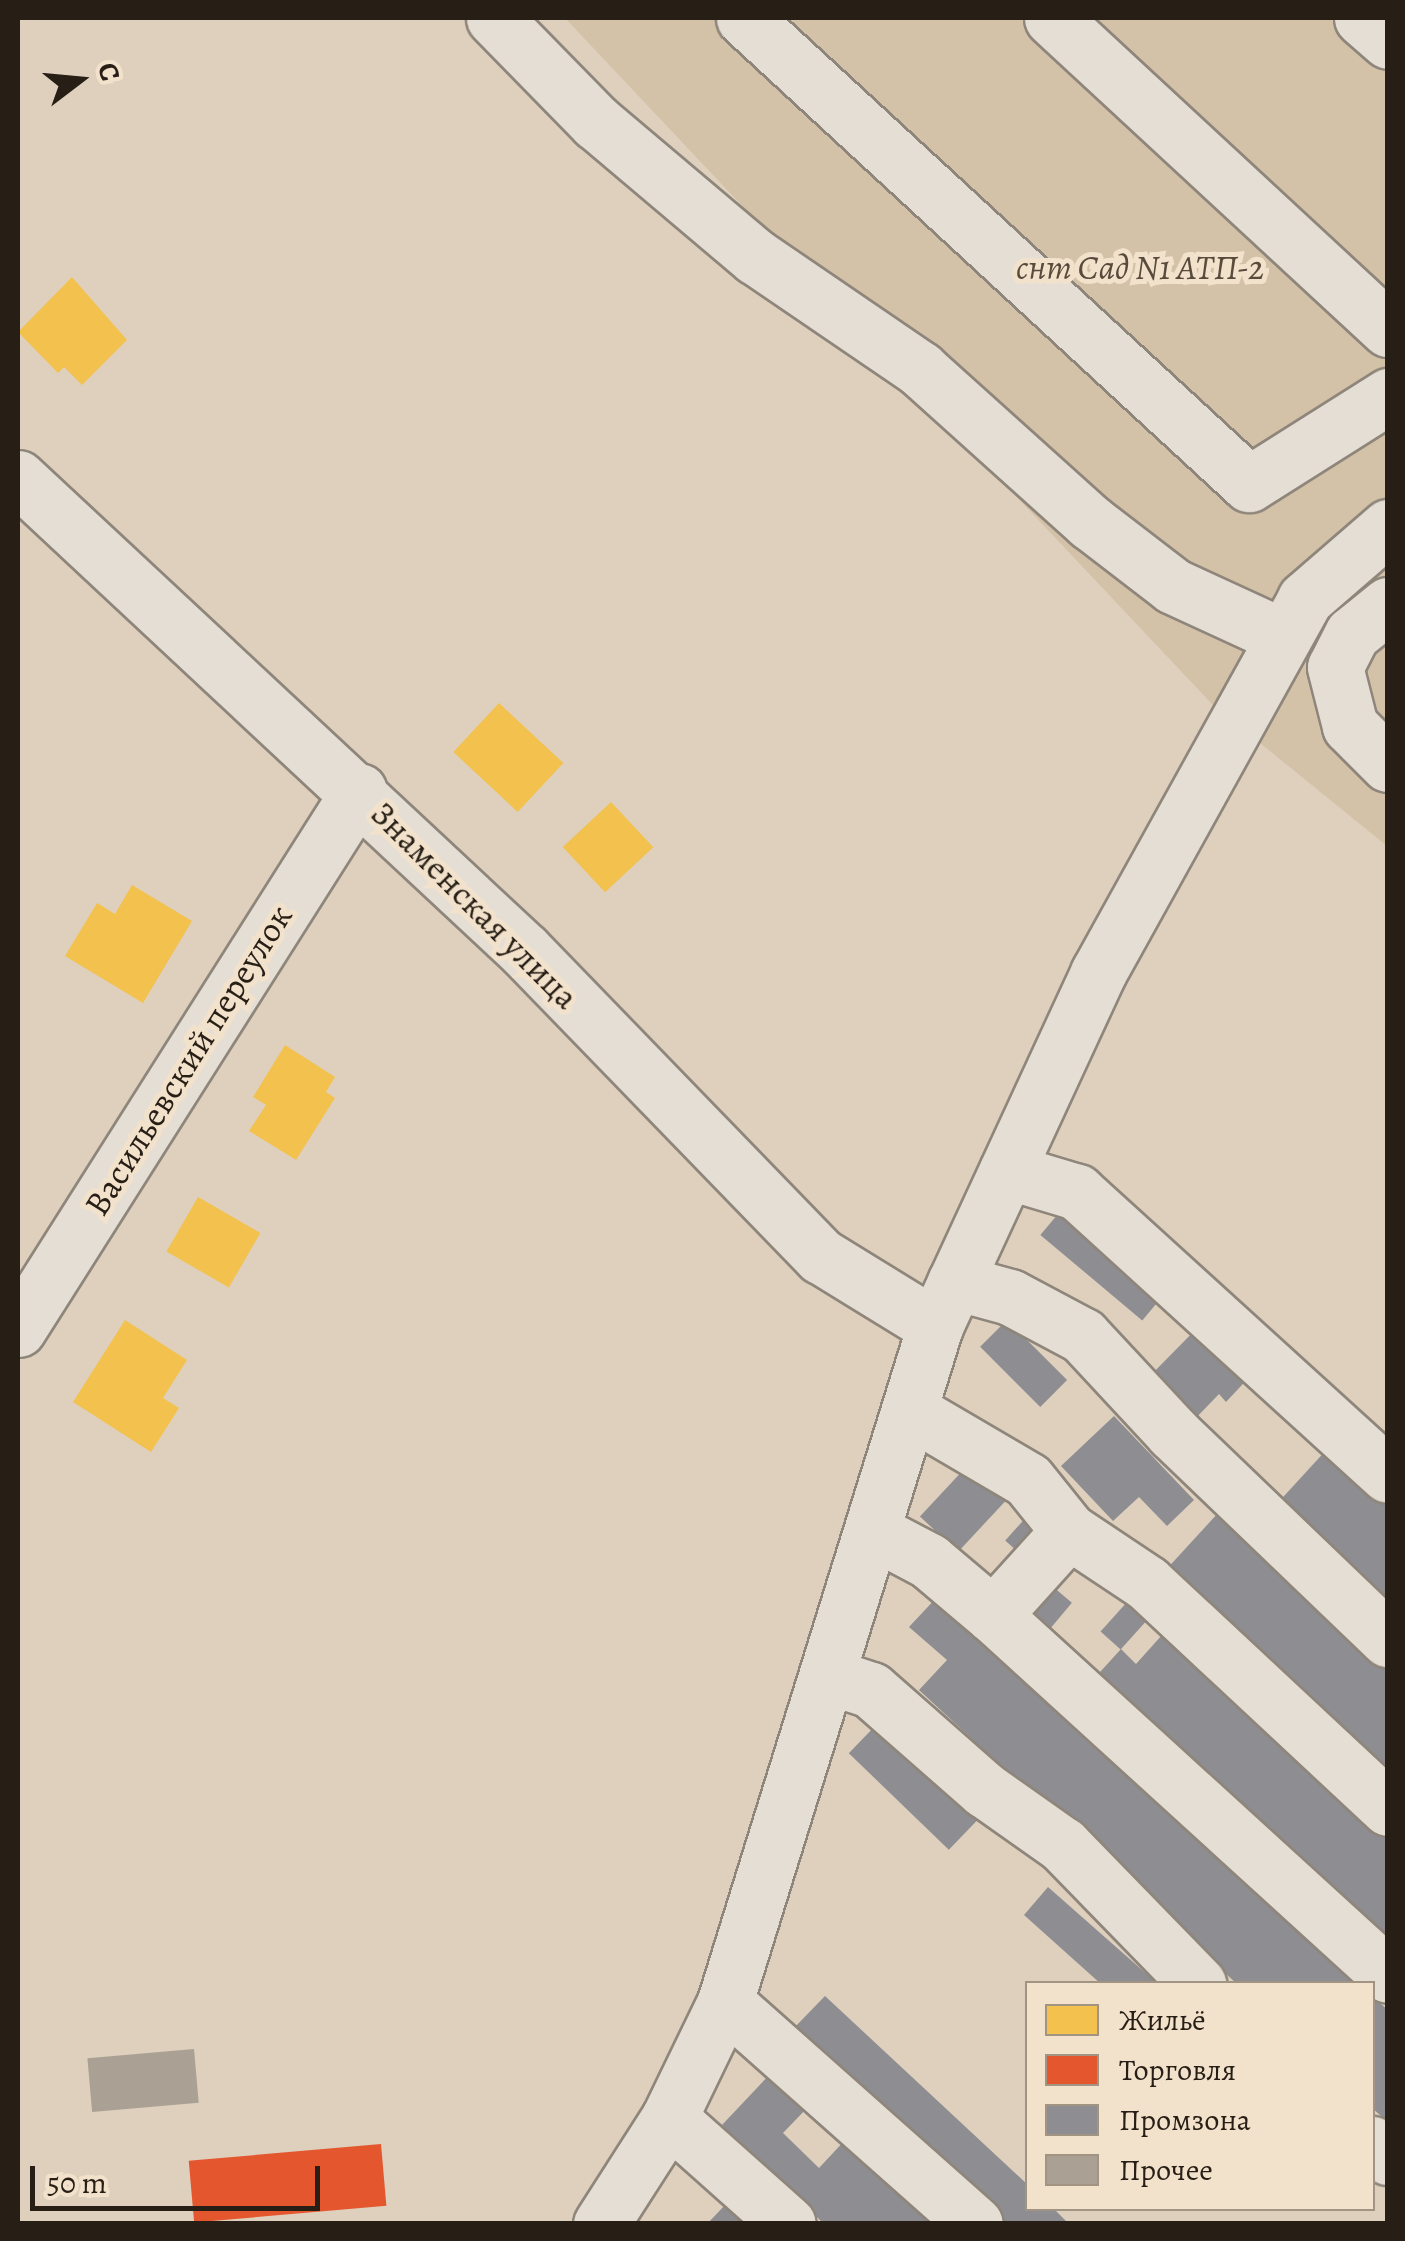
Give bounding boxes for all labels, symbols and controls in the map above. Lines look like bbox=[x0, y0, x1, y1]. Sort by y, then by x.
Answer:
north arrow bbox=[30, 30, 130, 130]
text: С bbox=[88, 58, 129, 85]
park label: снт Сад N1 АТП-2 bbox=[1016, 246, 1264, 288]
street label: Знаменская улица bbox=[362, 792, 588, 1018]
street label: Васильевский переулок bbox=[75, 897, 301, 1223]
legend bbox=[1025, 1981, 1375, 2211]
text: Жильё bbox=[1119, 2000, 1206, 2040]
text: Торговля bbox=[1119, 2050, 1236, 2090]
text: Промзона bbox=[1119, 2100, 1251, 2140]
scale bar bbox=[35, 2146, 325, 2208]
text: Прочее bbox=[1119, 2150, 1213, 2190]
text: 50 m bbox=[47, 2163, 107, 2203]

